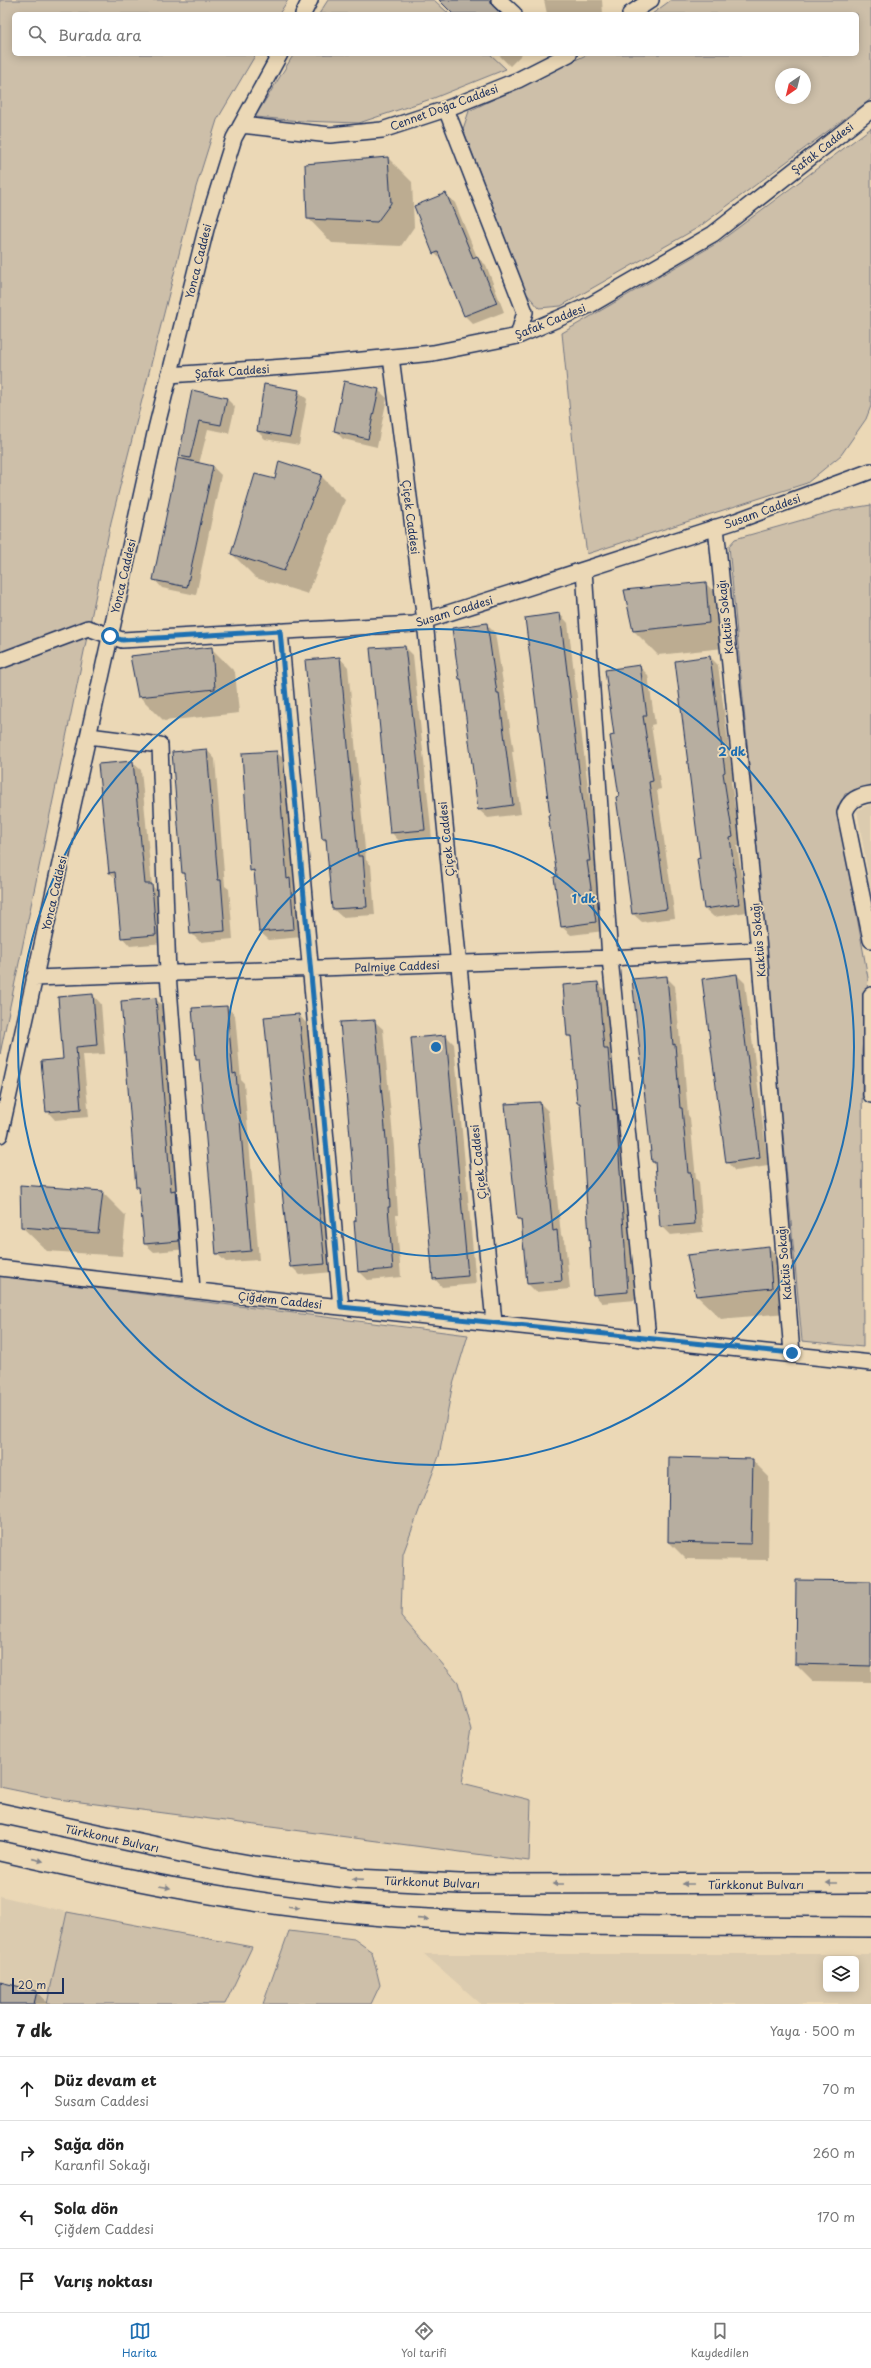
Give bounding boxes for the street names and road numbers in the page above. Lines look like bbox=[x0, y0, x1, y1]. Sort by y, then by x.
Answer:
street label: Cennet Doğa Caddesi bbox=[388, 80, 500, 134]
street label: Şafak Caddesi bbox=[787, 118, 857, 178]
street label: Yonca Caddesi bbox=[181, 222, 215, 300]
street label: Şafak Caddesi bbox=[512, 299, 588, 343]
street label: Şafak Caddesi bbox=[194, 360, 270, 382]
street label: Çiçek Caddesi bbox=[398, 479, 424, 555]
street label: Susam Caddesi bbox=[721, 489, 803, 533]
street label: Yonca Caddesi bbox=[106, 537, 140, 615]
street label: Kaktüs Sokağı bbox=[713, 579, 737, 655]
street label: Susam Caddesi bbox=[413, 591, 495, 631]
street label: Çiçek Caddesi bbox=[434, 801, 458, 877]
street label: Yonca Caddesi bbox=[37, 854, 71, 932]
street label: Kaktüs Sokağı bbox=[746, 902, 770, 978]
street label: Palmiye Caddesi bbox=[354, 956, 440, 976]
street label: Çiçek Caddesi bbox=[466, 1124, 490, 1200]
street label: Kaktüs Sokağı bbox=[772, 1225, 796, 1301]
street label: Çiğdem Caddesi bbox=[237, 1287, 323, 1313]
street label: Türkkonut Bulvarı bbox=[63, 1820, 161, 1856]
street label: Türkkonut Bulvarı bbox=[384, 1872, 480, 1892]
street label: Türkkonut Bulvarı bbox=[708, 1876, 804, 1893]

